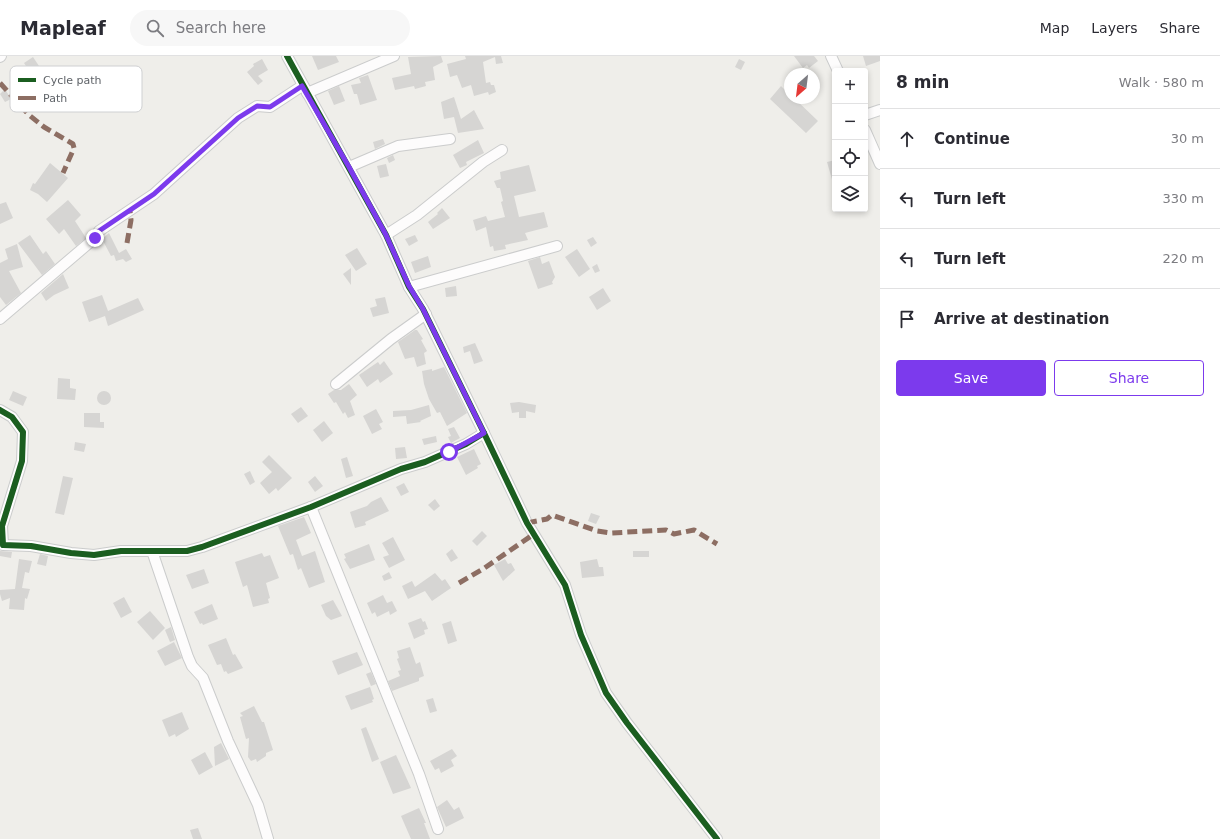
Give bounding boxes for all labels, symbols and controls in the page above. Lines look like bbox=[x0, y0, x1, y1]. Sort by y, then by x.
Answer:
search box bbox=[130, 10, 410, 46]
text: Mapleaf bbox=[20, 17, 106, 39]
icon: search bbox=[144, 17, 166, 39]
text: Search here bbox=[176, 19, 266, 37]
text: Map bbox=[1040, 20, 1069, 36]
text: Layers bbox=[1091, 20, 1138, 36]
text: Share bbox=[1160, 20, 1200, 36]
legend bbox=[10, 66, 142, 112]
north arrow bbox=[784, 68, 820, 104]
map controls bbox=[832, 68, 868, 212]
button: + bbox=[832, 68, 868, 104]
text: 8 min bbox=[896, 72, 949, 92]
text: Cycle path bbox=[43, 74, 102, 87]
text: Walk · 580 m bbox=[1119, 75, 1204, 90]
text: Path bbox=[43, 92, 67, 105]
button: − bbox=[832, 104, 868, 140]
icon: ahead bbox=[896, 128, 918, 150]
text: Continue bbox=[934, 130, 1010, 148]
text: 30 m bbox=[1171, 131, 1204, 146]
button: locate bbox=[832, 140, 868, 176]
button: layers bbox=[832, 176, 868, 212]
icon: left bbox=[896, 188, 918, 210]
text: Turn left bbox=[934, 190, 1006, 208]
text: 330 m bbox=[1162, 191, 1204, 206]
route end bbox=[86, 229, 104, 247]
icon: left bbox=[896, 248, 918, 270]
text: Turn left bbox=[934, 250, 1006, 268]
text: 220 m bbox=[1162, 251, 1204, 266]
icon: arrive bbox=[896, 308, 918, 330]
text: Arrive at destination bbox=[934, 310, 1109, 328]
button: Save bbox=[896, 360, 1046, 396]
button: Share bbox=[1054, 360, 1204, 396]
route start bbox=[440, 443, 458, 461]

